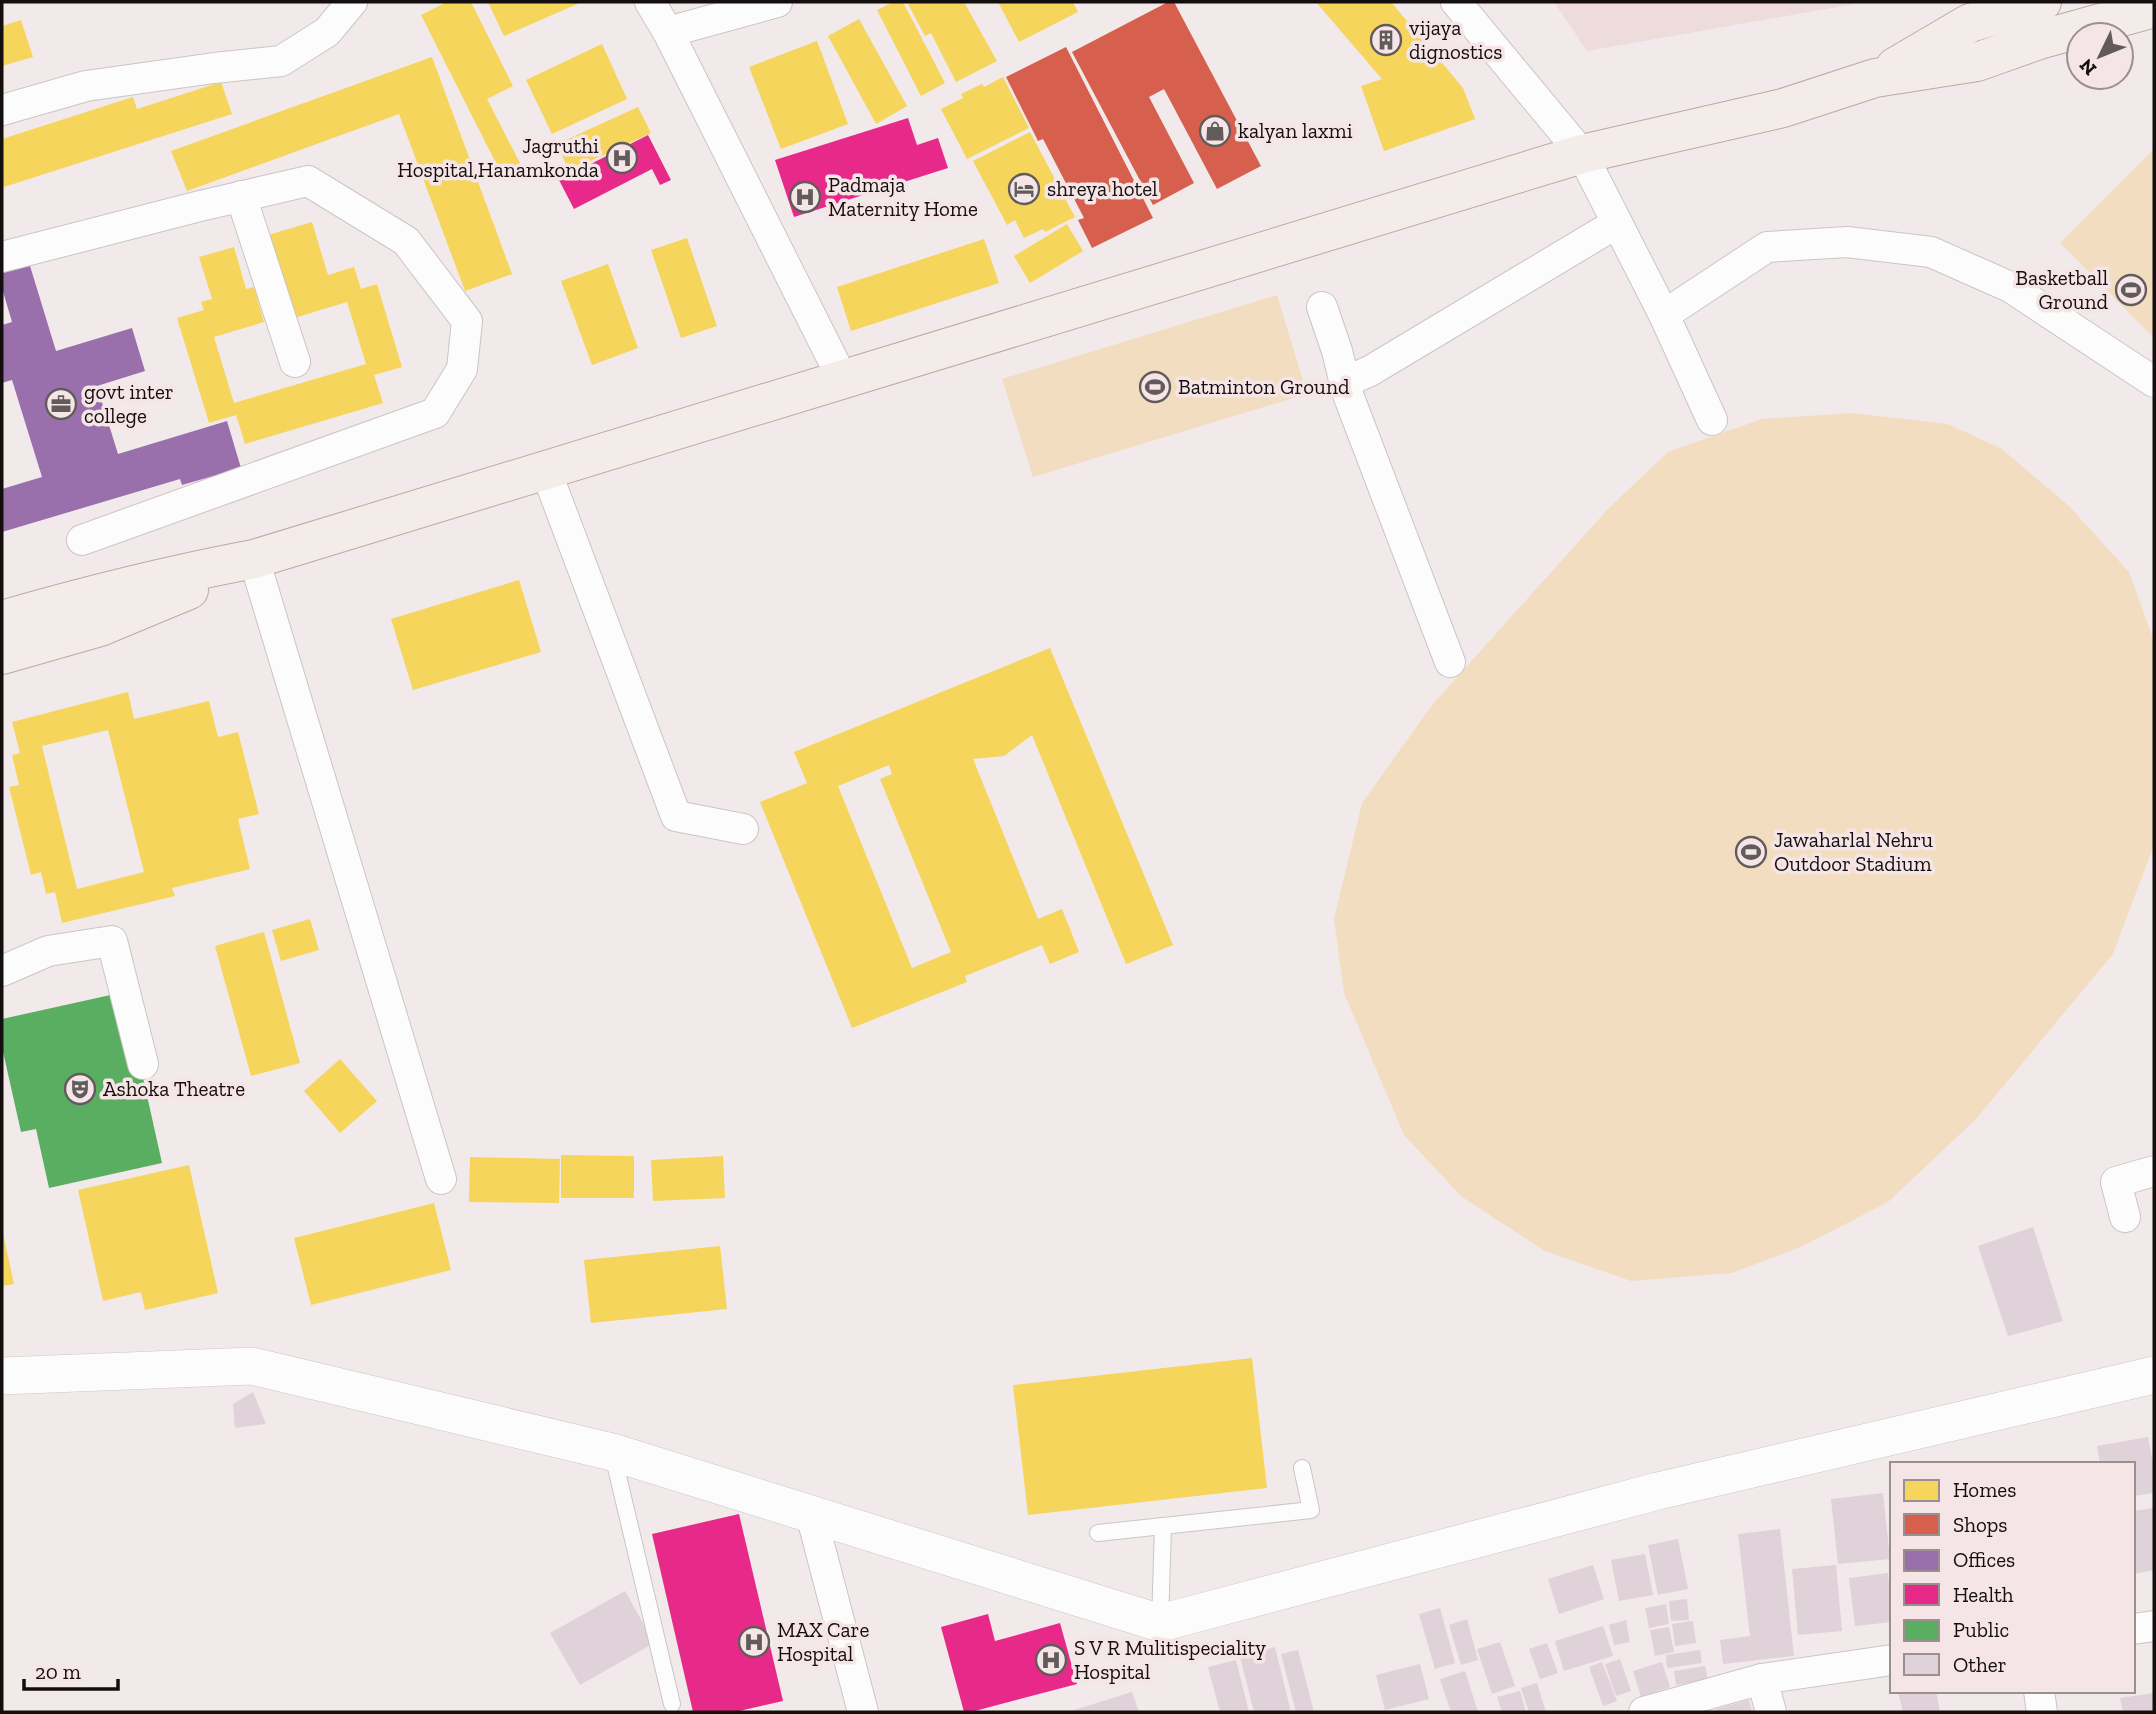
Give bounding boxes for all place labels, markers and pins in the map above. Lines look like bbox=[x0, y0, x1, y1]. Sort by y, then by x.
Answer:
place label: vijaya dignostics bbox=[1409, 15, 1503, 64]
building icon: vijaya dignostics bbox=[1369, 23, 1403, 57]
shop icon: kalyan laxmi bbox=[1198, 114, 1232, 148]
place label: kalyan laxmi bbox=[1238, 118, 1353, 143]
place label: Jagruthi Hospital,Hanamkonda bbox=[397, 133, 599, 182]
hospital icon: Jagruthi Hospital,Hanamkonda bbox=[605, 141, 639, 175]
place label: Padmaja Maternity Home bbox=[828, 172, 978, 221]
hotel icon: shreya hotel bbox=[1007, 172, 1041, 206]
place label: shreya hotel bbox=[1047, 176, 1158, 201]
hospital icon: Padmaja Maternity Home bbox=[788, 180, 822, 214]
place label: Basketball Ground bbox=[2015, 265, 2108, 314]
sports icon: Basketball Ground bbox=[2114, 273, 2148, 307]
sports icon: Batminton Ground bbox=[1138, 370, 1172, 404]
place label: Batminton Ground bbox=[1178, 374, 1350, 399]
place label: govt inter college bbox=[84, 379, 174, 428]
office icon: govt inter college bbox=[44, 387, 78, 421]
place label: Jawaharlal Nehru Outdoor Stadium bbox=[1774, 827, 1933, 876]
sports icon: Jawaharlal Nehru Outdoor Stadium bbox=[1734, 835, 1768, 869]
theatre icon: Ashoka Theatre bbox=[63, 1072, 97, 1106]
place label: Ashoka Theatre bbox=[103, 1076, 245, 1101]
place label: MAX Care Hospital bbox=[777, 1617, 869, 1666]
hospital icon: MAX Care Hospital bbox=[737, 1625, 771, 1659]
place label: S V R Mulitispeciality Hospital bbox=[1074, 1635, 1266, 1684]
hospital icon: S V R Mulitispeciality Hospital bbox=[1034, 1643, 1068, 1677]

